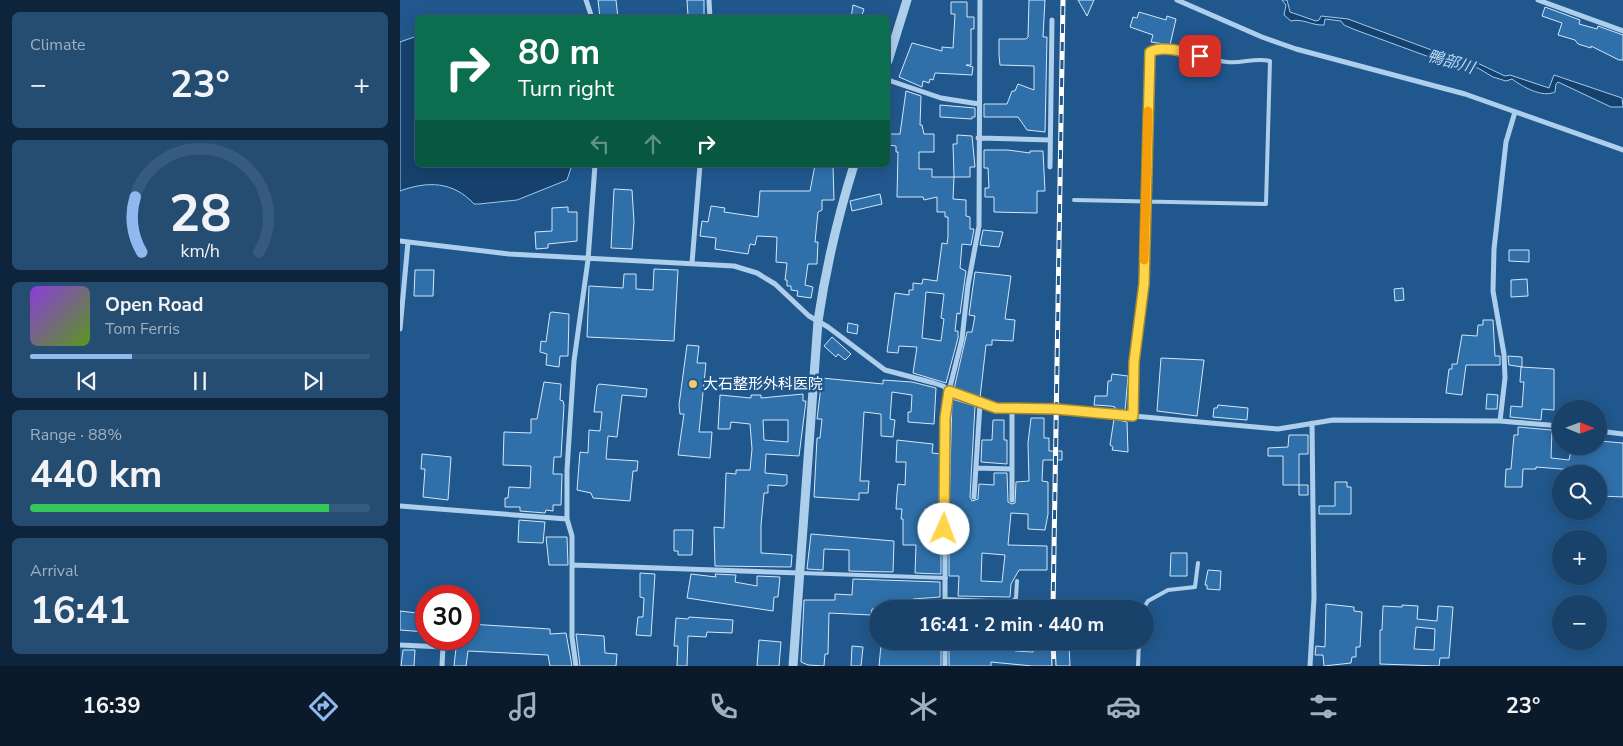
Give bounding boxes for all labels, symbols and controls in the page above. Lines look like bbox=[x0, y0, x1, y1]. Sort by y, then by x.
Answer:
text: 80 m bbox=[518, 29, 600, 76]
text: Climate bbox=[30, 34, 85, 56]
icon: right bbox=[435, 35, 500, 100]
pin bbox=[1179, 35, 1221, 77]
icon: arrive bbox=[1186, 42, 1214, 70]
water label: 鴨部川 bbox=[1425, 45, 1479, 80]
text: 23° bbox=[170, 59, 230, 110]
text: − bbox=[30, 66, 47, 104]
text: + bbox=[353, 66, 370, 104]
text: Turn right bbox=[518, 74, 614, 104]
icon: left bbox=[586, 130, 614, 158]
icon: ahead bbox=[639, 130, 667, 158]
icon: right bbox=[692, 130, 720, 158]
text: 28 bbox=[169, 178, 231, 249]
text: km/h bbox=[180, 239, 220, 263]
text: Open Road bbox=[105, 292, 203, 318]
text: Tom Ferris bbox=[105, 318, 180, 340]
icon: previous bbox=[73, 367, 101, 395]
icon: pause bbox=[186, 367, 214, 395]
icon: next bbox=[299, 367, 327, 395]
place label: 大石整形外科医院 bbox=[703, 374, 823, 394]
marker: 大石整形外科医院 bbox=[687, 378, 699, 390]
north arrow bbox=[1552, 400, 1608, 455]
map controls bbox=[1552, 400, 1607, 650]
text: Range · 88% bbox=[30, 424, 122, 446]
text: 440 km bbox=[30, 449, 162, 500]
button: search bbox=[1552, 465, 1607, 520]
position arrow bbox=[917, 502, 969, 554]
button: + bbox=[1552, 530, 1607, 585]
text: Arrival bbox=[30, 560, 78, 582]
text: 16:41 bbox=[30, 585, 131, 636]
speed limit sign: 30 bbox=[415, 585, 480, 650]
button: − bbox=[1552, 595, 1607, 650]
text: 16:41 · 2 min · 440 m bbox=[919, 612, 1104, 638]
icon: directions bbox=[306, 689, 341, 724]
icon: music bbox=[506, 689, 541, 724]
icon: phone bbox=[706, 689, 741, 724]
icon: climate bbox=[906, 689, 941, 724]
icon: car bbox=[1106, 689, 1141, 724]
icon: filters bbox=[1306, 689, 1341, 724]
text: 16:39 bbox=[82, 691, 141, 721]
text: 23° bbox=[1506, 691, 1540, 721]

